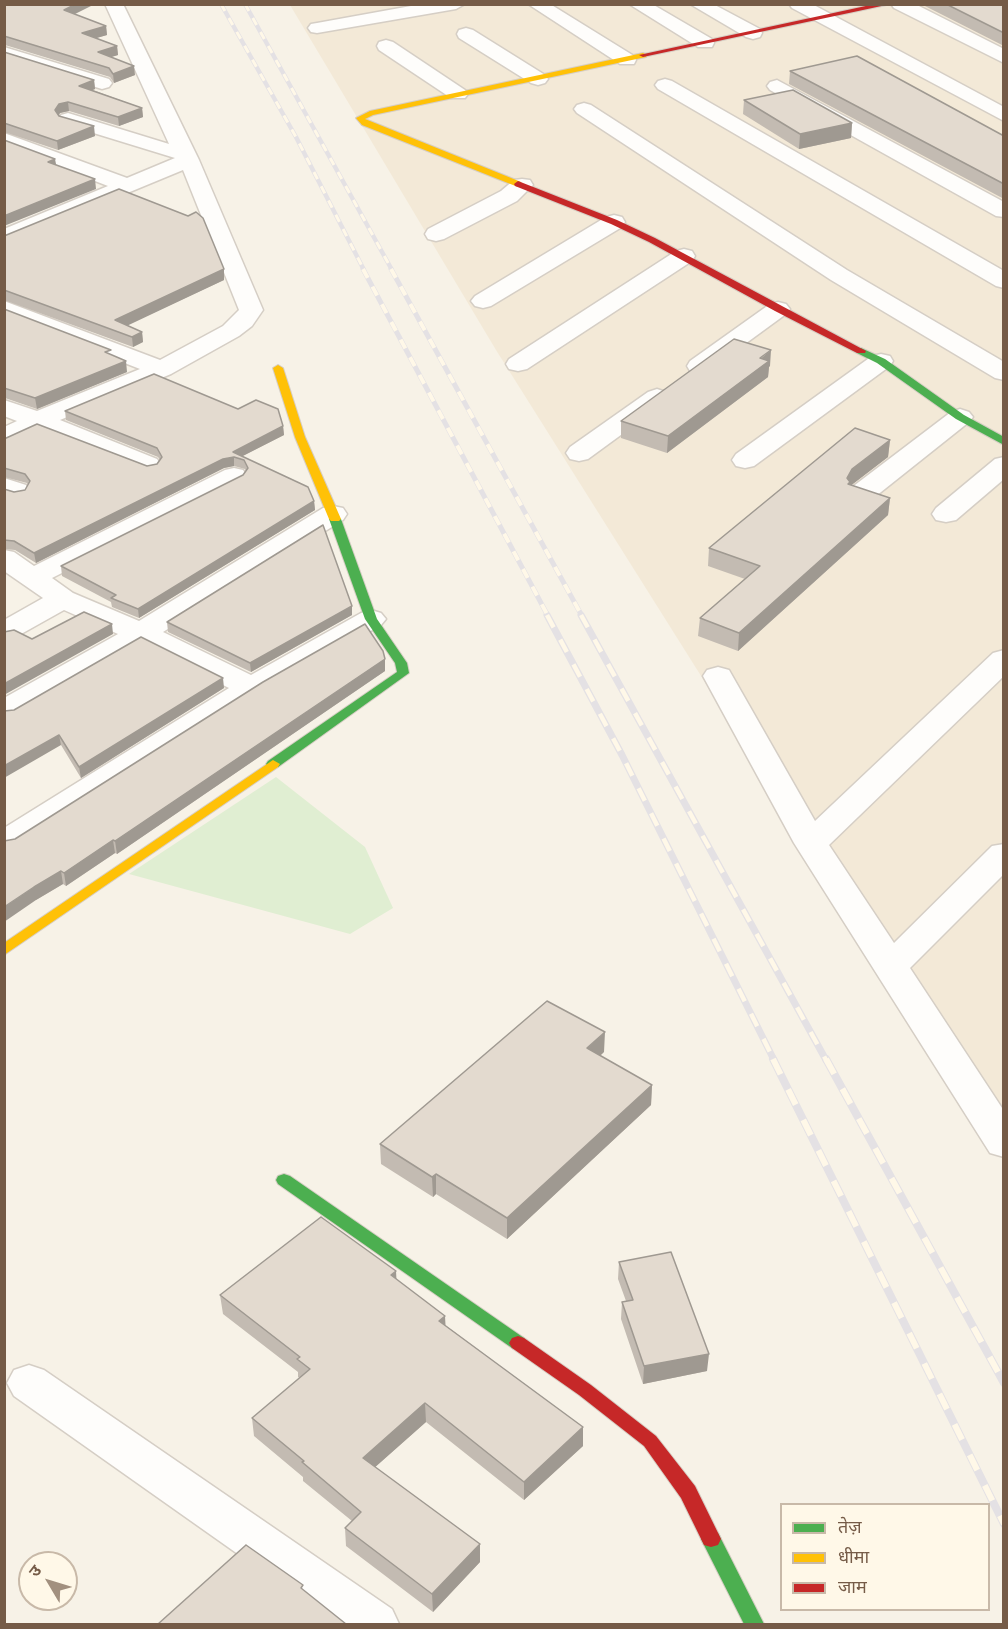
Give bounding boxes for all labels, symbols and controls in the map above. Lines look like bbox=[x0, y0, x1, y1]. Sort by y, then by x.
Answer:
legend bbox=[780, 1503, 990, 1611]
text: तेज़ bbox=[838, 1516, 862, 1538]
text: धीमा bbox=[838, 1546, 869, 1568]
north arrow bbox=[18, 1551, 78, 1611]
text: उ bbox=[25, 1561, 45, 1580]
text: जाम bbox=[838, 1576, 867, 1598]

